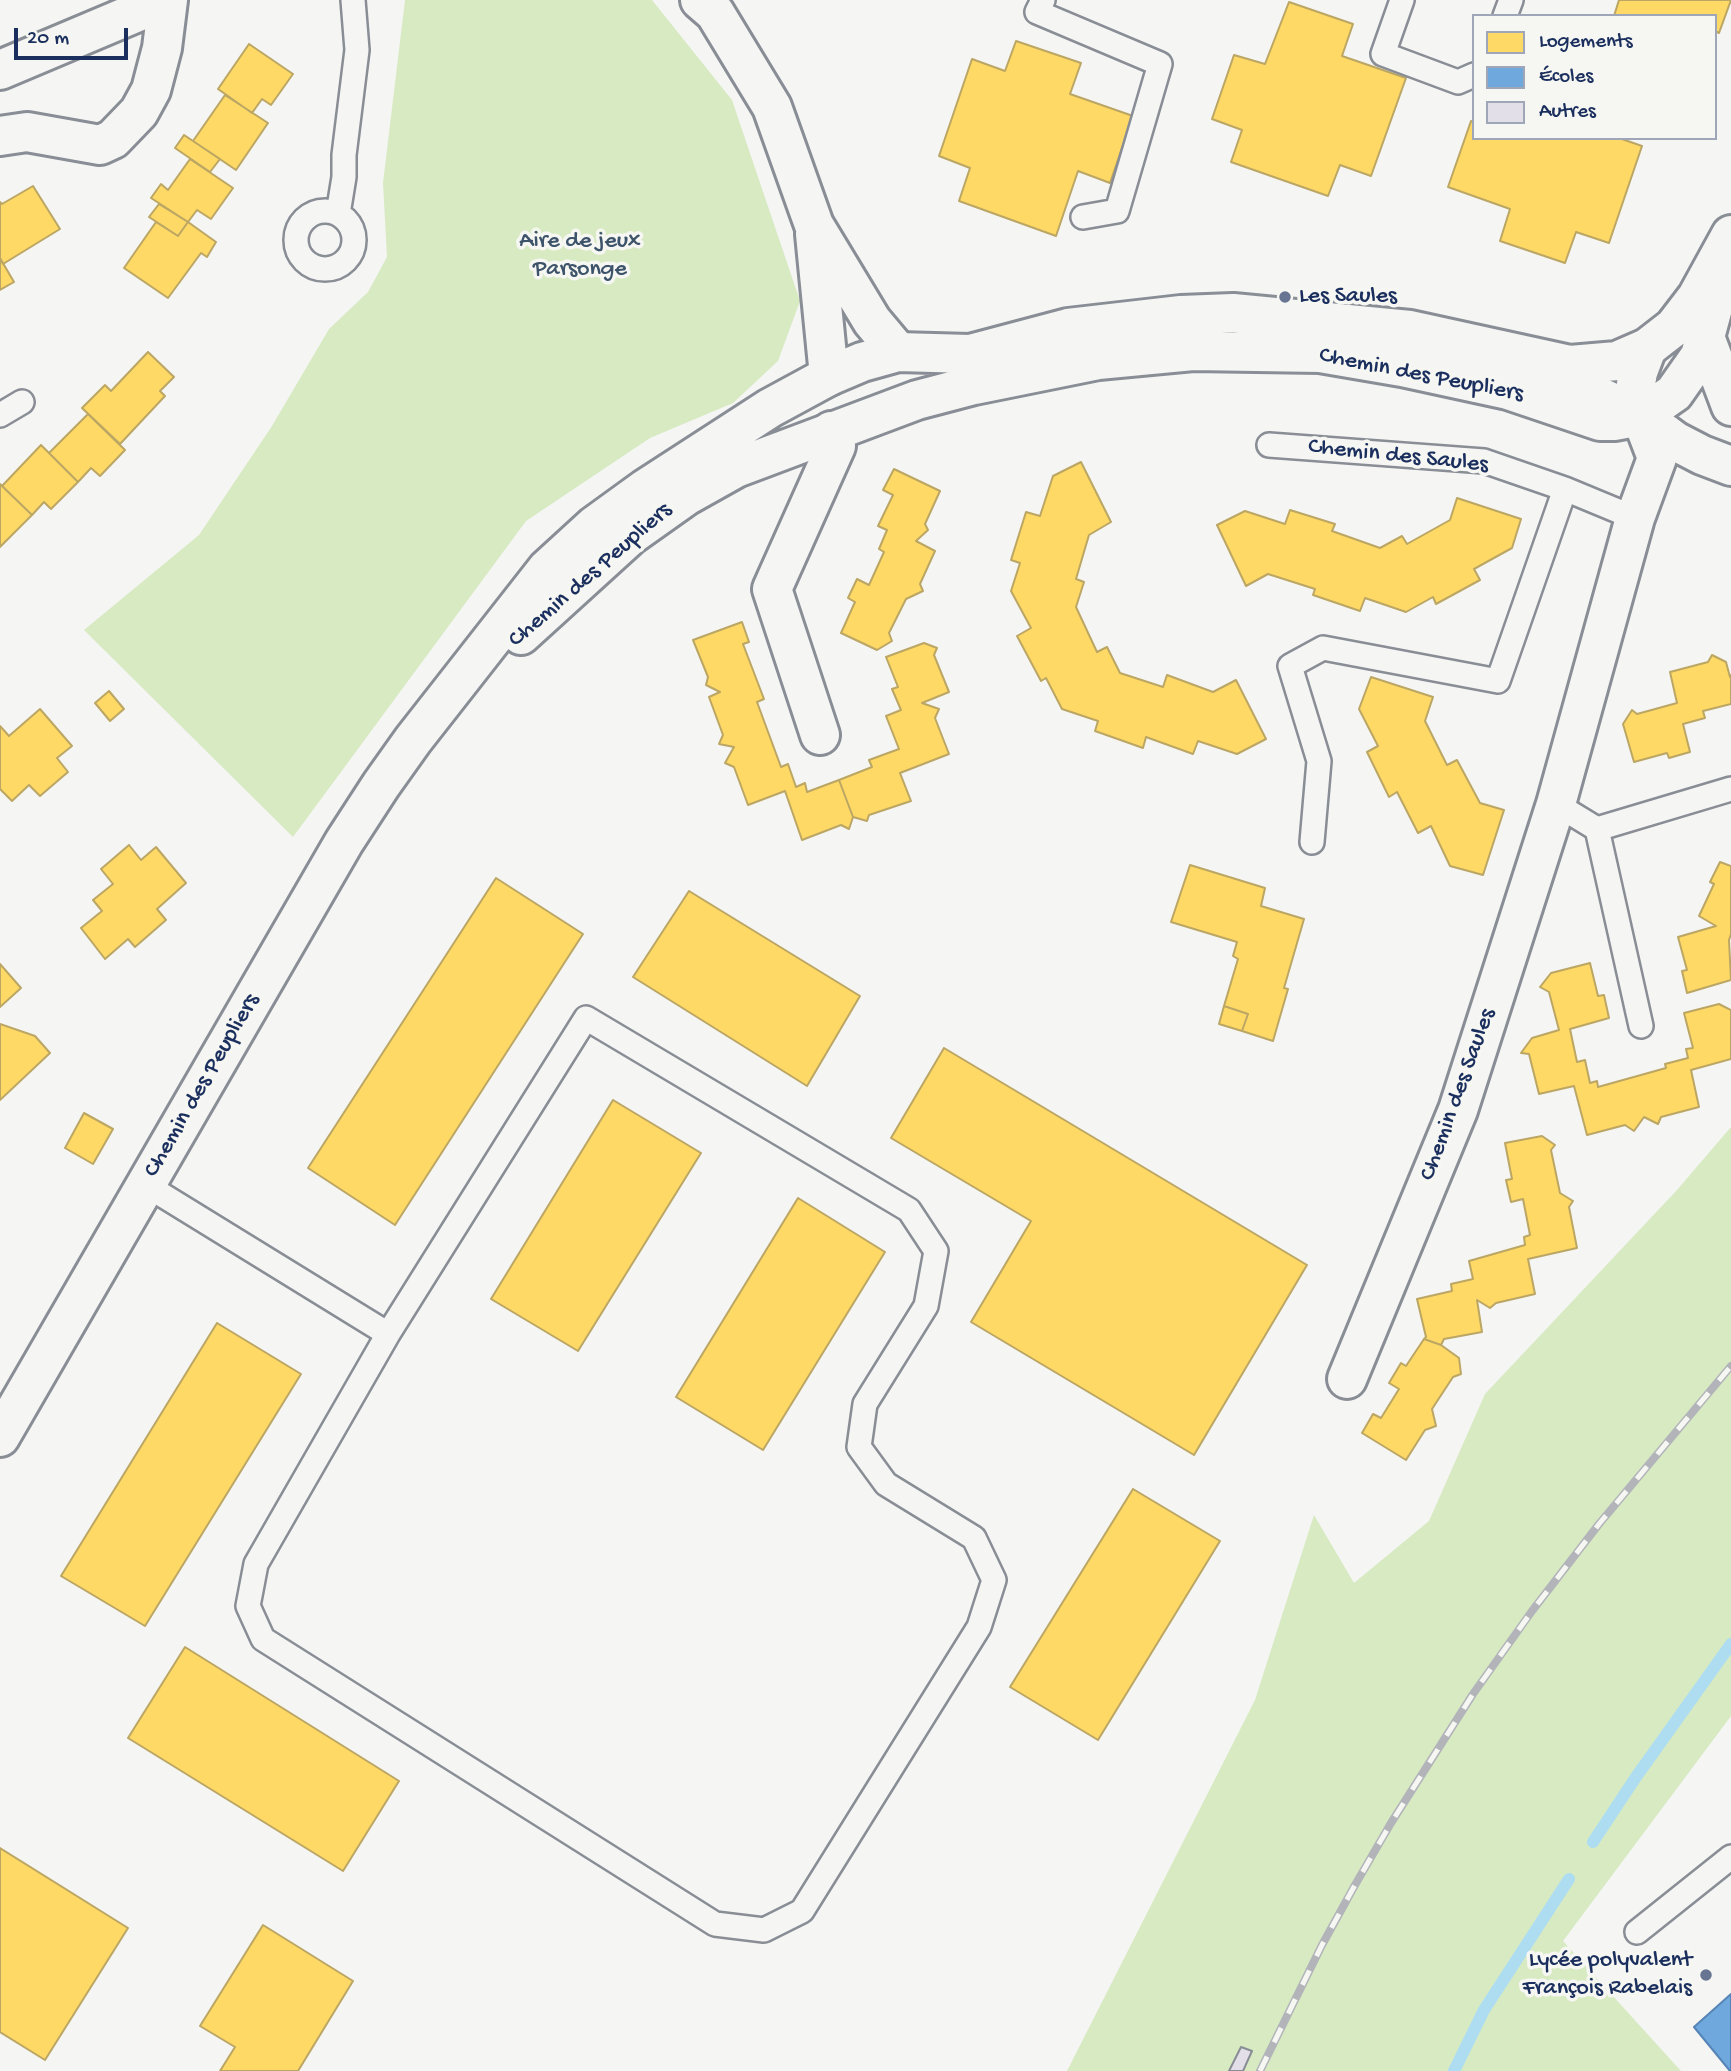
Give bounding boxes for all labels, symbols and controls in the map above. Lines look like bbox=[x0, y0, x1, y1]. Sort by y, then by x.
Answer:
scale bar bbox=[18, 14, 131, 58]
legend bbox=[1472, 14, 1717, 140]
text: 20 m bbox=[27, 27, 69, 52]
text: Logements bbox=[1539, 30, 1632, 55]
text: Écoles bbox=[1539, 65, 1593, 90]
text: Autres bbox=[1539, 100, 1596, 125]
park label: Aire de jeux Parsonge bbox=[519, 228, 641, 284]
place label: Les Saules bbox=[1299, 283, 1397, 311]
marker: Les Saules bbox=[1277, 289, 1293, 305]
street label: Chemin des Peupliers bbox=[1316, 342, 1526, 410]
street label: Chemin des Saules bbox=[1307, 433, 1489, 481]
street label: Chemin des Peupliers bbox=[503, 497, 679, 655]
street label: Chemin des Peupliers bbox=[139, 989, 267, 1183]
street label: Chemin des Saules bbox=[1415, 1005, 1503, 1185]
place label: Lycée polyvalent François Rabelais bbox=[1523, 1947, 1692, 2003]
marker: Lycée polyvalent François Rabelais bbox=[1698, 1967, 1714, 1983]

